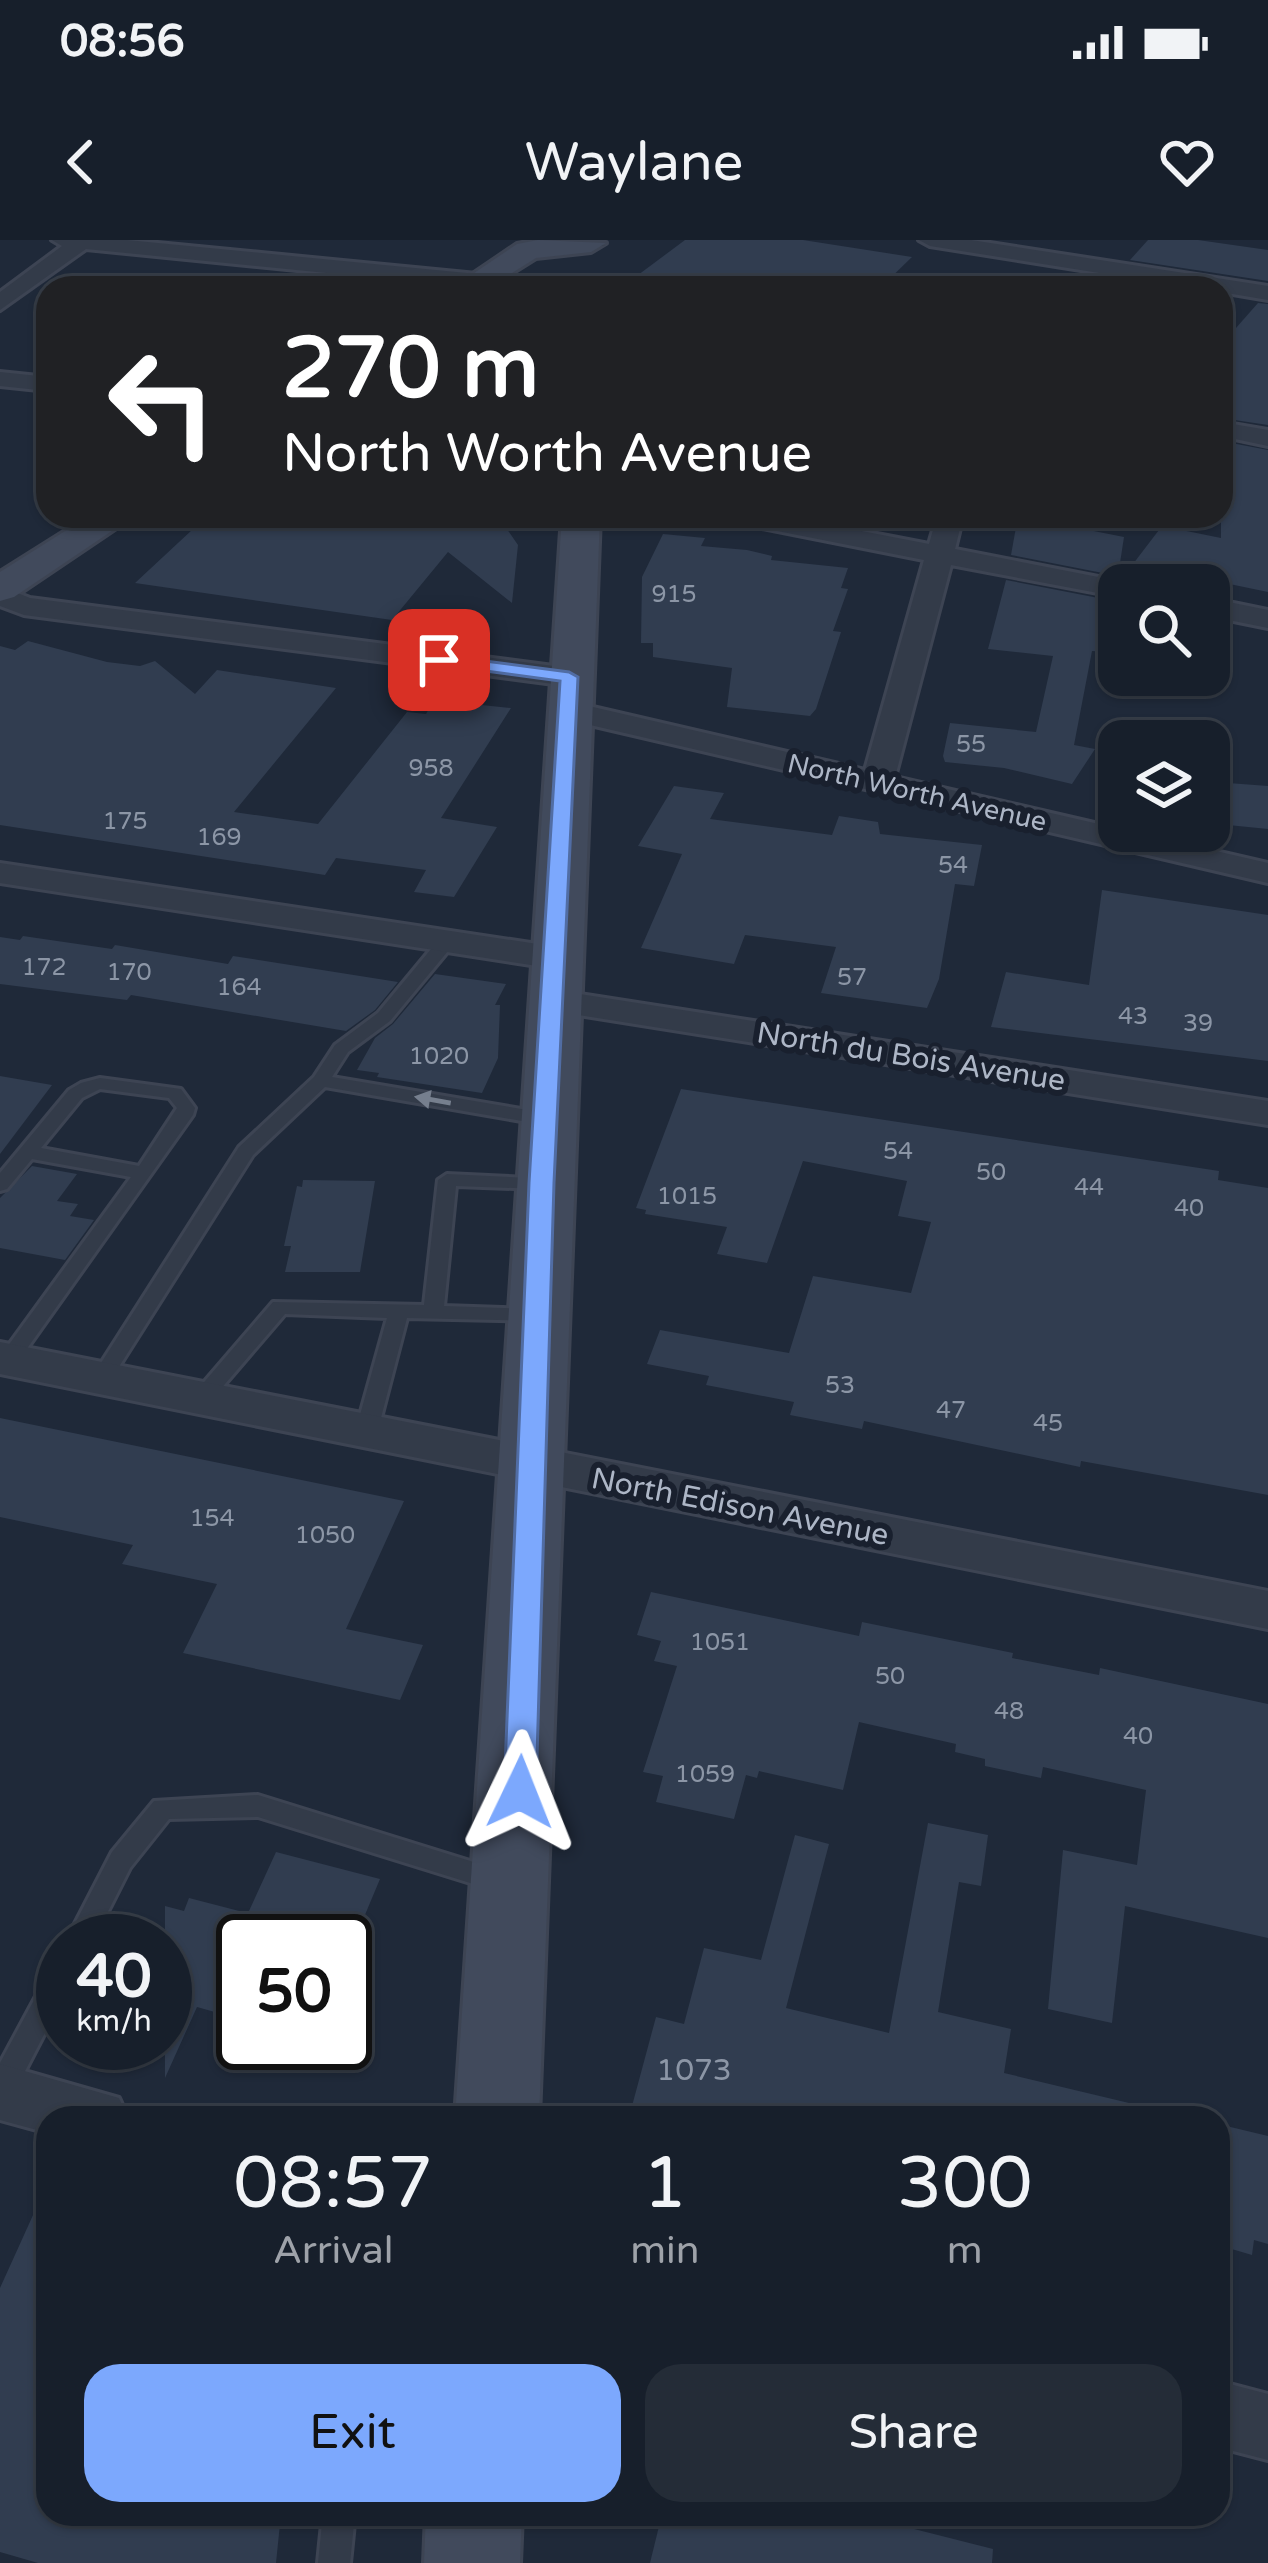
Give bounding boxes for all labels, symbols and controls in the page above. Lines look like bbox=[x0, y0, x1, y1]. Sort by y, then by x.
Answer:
text: 08:56 bbox=[60, 15, 185, 69]
icon: back bbox=[48, 129, 114, 195]
icon: heart bbox=[1154, 129, 1220, 195]
text: Waylane bbox=[525, 130, 743, 195]
text: 270 m bbox=[282, 319, 539, 420]
icon: left bbox=[84, 324, 240, 480]
text: North Worth Avenue bbox=[282, 421, 812, 486]
map controls bbox=[1098, 564, 1230, 852]
button: search bbox=[1098, 564, 1230, 696]
house number: 915 bbox=[651, 580, 697, 609]
pin bbox=[388, 609, 490, 711]
icon: arrive bbox=[406, 627, 472, 693]
button: layers bbox=[1098, 720, 1230, 852]
house number: 55 bbox=[956, 730, 986, 759]
street label: North Worth Avenue bbox=[784, 747, 1050, 839]
house number: 958 bbox=[408, 754, 454, 783]
house number: 175 bbox=[102, 807, 148, 836]
house number: 169 bbox=[196, 823, 242, 852]
house number: 54 bbox=[938, 851, 968, 880]
house number: 172 bbox=[21, 953, 67, 982]
house number: 170 bbox=[106, 958, 152, 987]
house number: 57 bbox=[837, 963, 867, 992]
house number: 164 bbox=[216, 973, 262, 1002]
house number: 43 bbox=[1118, 1002, 1148, 1031]
house number: 39 bbox=[1183, 1009, 1213, 1038]
street label: North du Bois Avenue bbox=[754, 1014, 1068, 1100]
house number: 1020 bbox=[409, 1042, 469, 1071]
one-way arrow bbox=[414, 1090, 452, 1109]
house number: 54 bbox=[883, 1137, 913, 1166]
house number: 50 bbox=[976, 1158, 1006, 1187]
house number: 44 bbox=[1074, 1173, 1104, 1202]
house number: 1015 bbox=[657, 1182, 717, 1211]
house number: 40 bbox=[1174, 1194, 1204, 1223]
house number: 53 bbox=[825, 1371, 855, 1400]
house number: 47 bbox=[936, 1396, 966, 1425]
house number: 45 bbox=[1033, 1409, 1063, 1438]
street label: North Edison Avenue bbox=[588, 1460, 892, 1554]
house number: 154 bbox=[189, 1504, 235, 1533]
house number: 1050 bbox=[295, 1521, 355, 1550]
house number: 1051 bbox=[690, 1628, 750, 1657]
house number: 50 bbox=[875, 1662, 905, 1691]
house number: 48 bbox=[994, 1697, 1024, 1726]
house number: 40 bbox=[1123, 1722, 1153, 1751]
position arrow bbox=[457, 1729, 583, 1855]
house number: 1059 bbox=[675, 1760, 735, 1789]
speed limit sign: 50 bbox=[216, 1914, 372, 2070]
text: 40 bbox=[76, 1941, 152, 2013]
text: km/h bbox=[76, 2003, 152, 2040]
house number: 1073 bbox=[656, 2052, 732, 2089]
text: 08:57 bbox=[233, 2141, 433, 2228]
text: 1 bbox=[642, 2141, 688, 2228]
text: 300 bbox=[897, 2141, 1033, 2228]
text: Arrival bbox=[273, 2227, 393, 2274]
text: min bbox=[630, 2227, 700, 2274]
text: m bbox=[947, 2227, 983, 2274]
button: Exit bbox=[84, 2364, 621, 2502]
button: Share bbox=[645, 2364, 1182, 2502]

